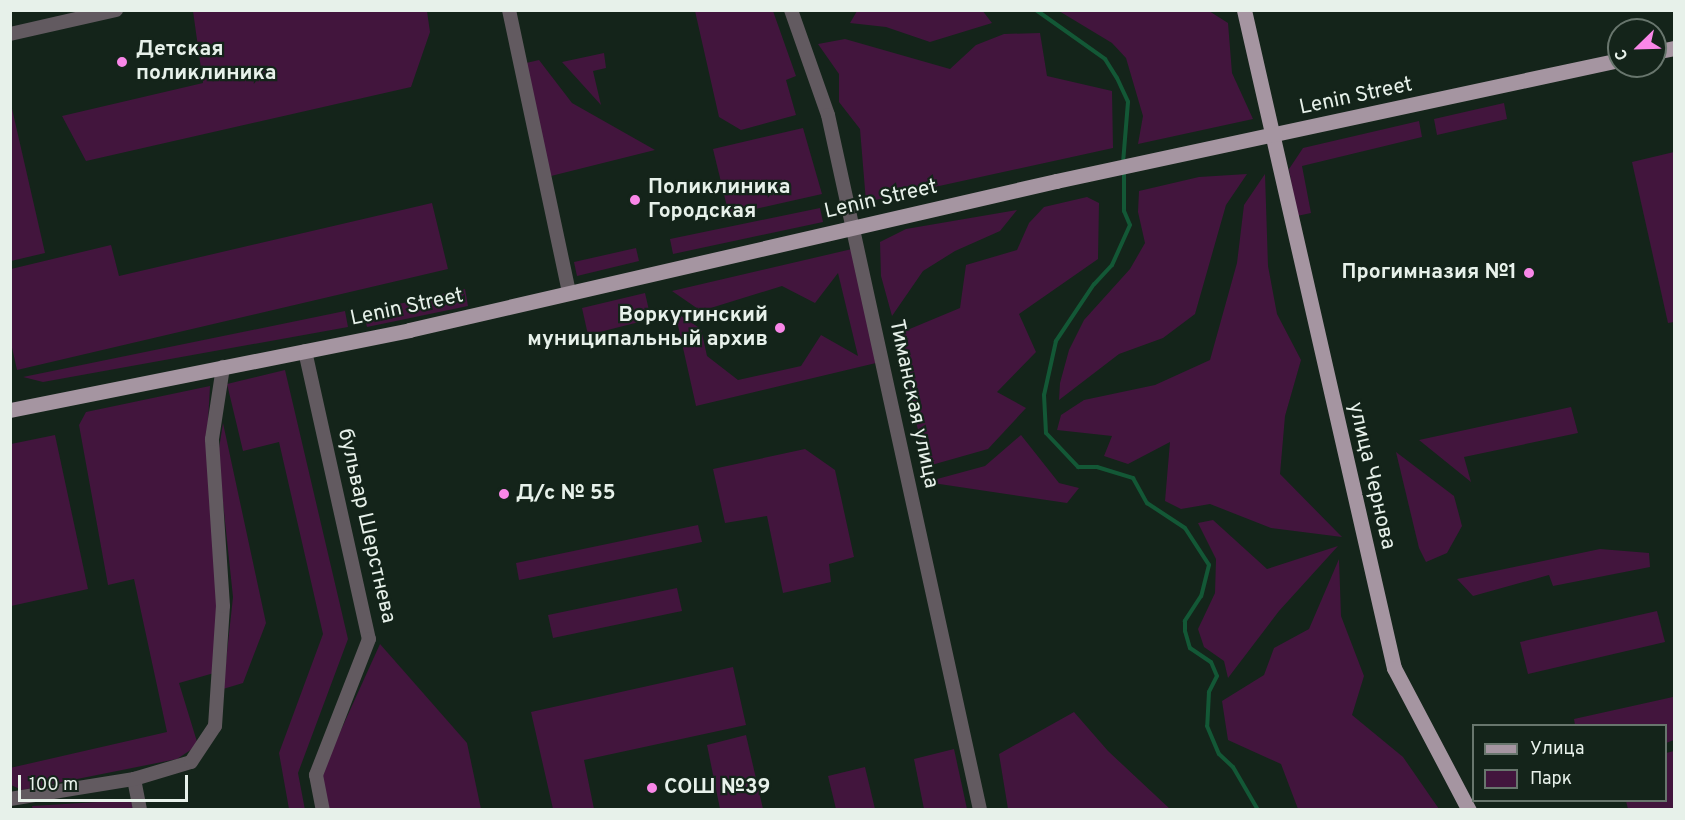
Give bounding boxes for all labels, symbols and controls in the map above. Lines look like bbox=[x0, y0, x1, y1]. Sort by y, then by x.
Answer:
north arrow bbox=[1607, 18, 1667, 78]
place label: Детская поликлиника bbox=[136, 37, 277, 87]
text: С bbox=[1611, 46, 1633, 63]
marker: Детская поликлиника bbox=[113, 53, 131, 71]
street label: Lenin Street bbox=[1297, 73, 1415, 121]
place label: Поликлиника Городская bbox=[648, 175, 791, 225]
street label: Lenin Street bbox=[822, 175, 940, 225]
marker: Поликлиника Городская bbox=[626, 191, 644, 209]
place label: Прогимназия №1 bbox=[1342, 260, 1517, 286]
marker: Прогимназия №1 bbox=[1522, 266, 1536, 280]
street label: Lenin Street bbox=[348, 284, 466, 332]
place label: Воркутинский муниципальный архив bbox=[527, 303, 768, 353]
street label: Тиманская улица bbox=[883, 317, 943, 491]
marker: Воркутинский муниципальный архив bbox=[773, 321, 787, 335]
street label: улица Чернова bbox=[1342, 400, 1400, 552]
street label: бульвар Шерстнева bbox=[331, 426, 401, 626]
place label: Д/с № 55 bbox=[516, 481, 616, 507]
marker: Д/с № 55 bbox=[497, 487, 511, 501]
legend bbox=[1472, 724, 1667, 802]
text: Улица bbox=[1530, 738, 1584, 761]
scale bar bbox=[21, 763, 190, 801]
text: Парк bbox=[1530, 768, 1572, 791]
text: 100 m bbox=[29, 774, 78, 797]
place label: СОШ №39 bbox=[664, 775, 770, 801]
marker: СОШ №39 bbox=[645, 781, 659, 795]

